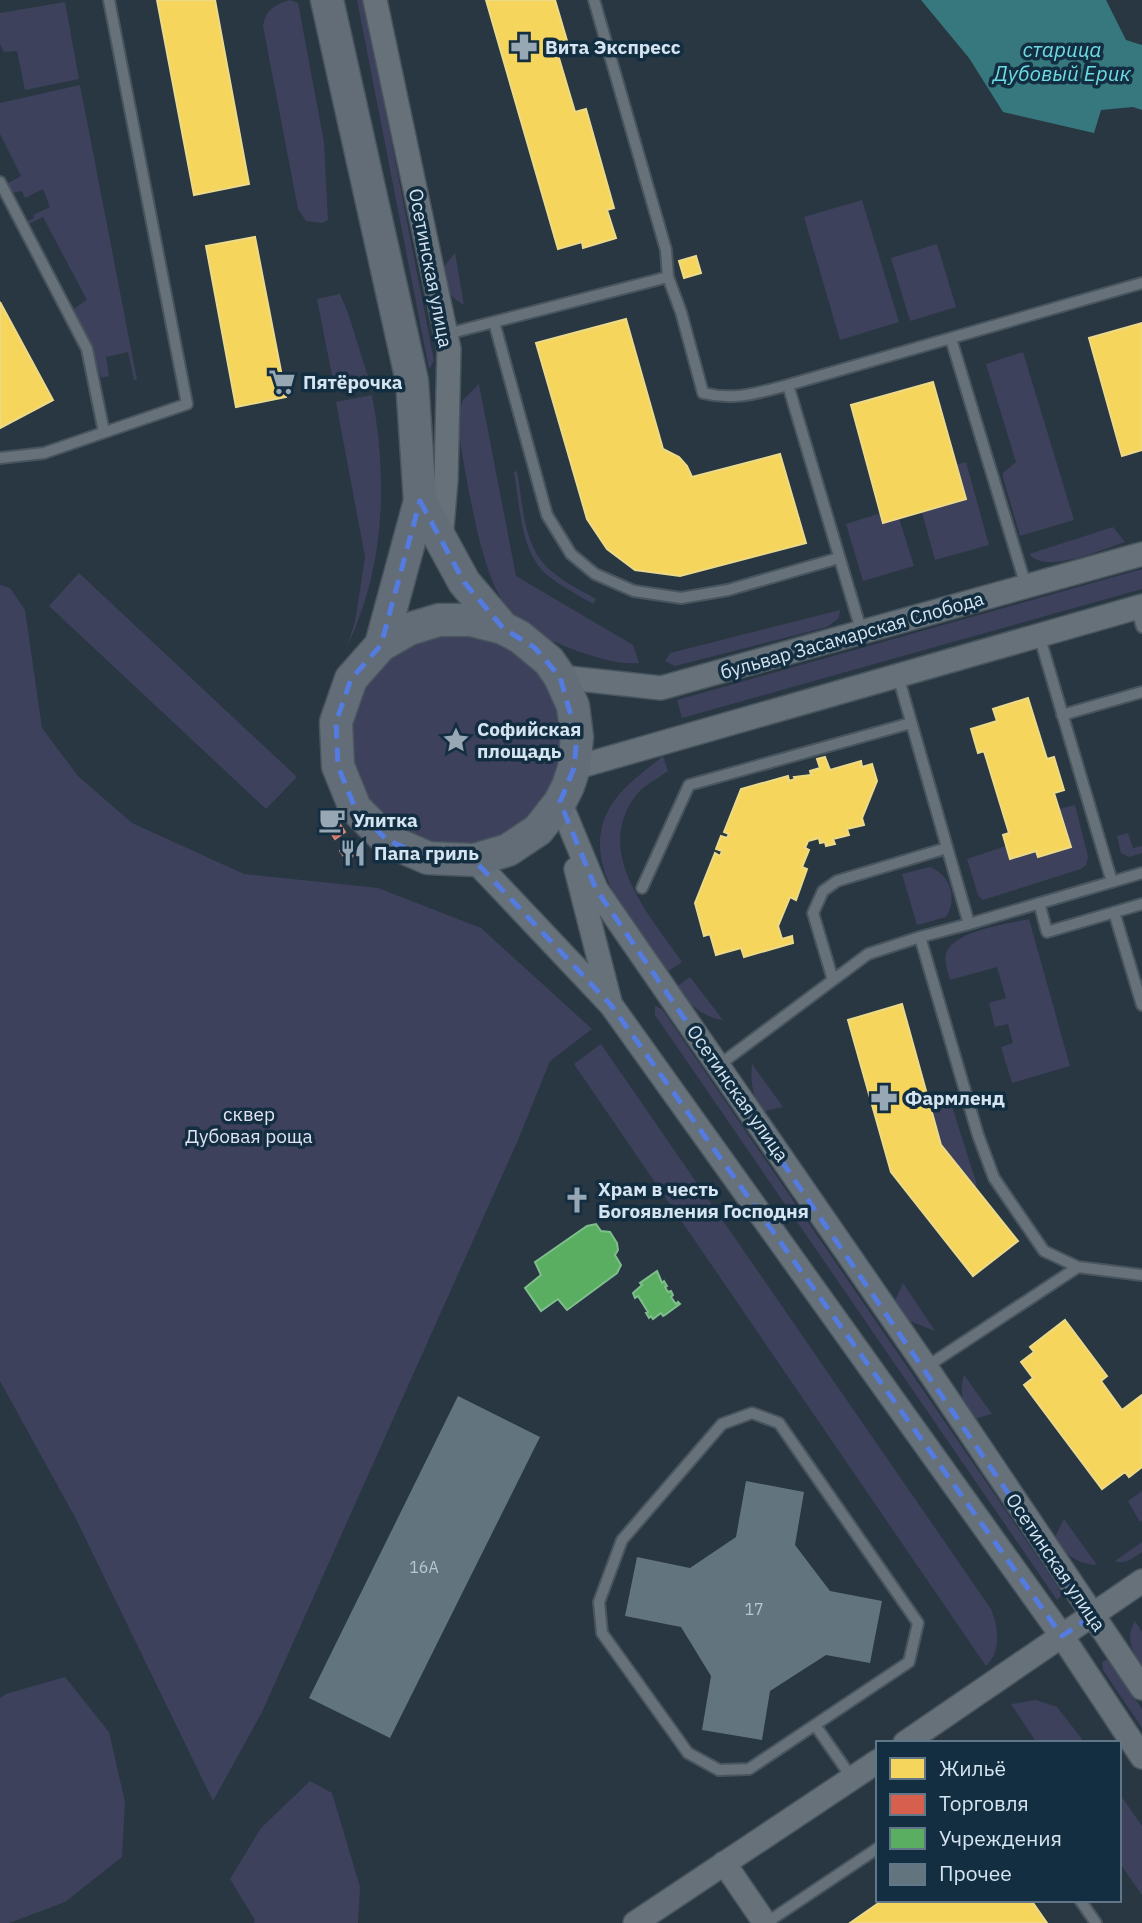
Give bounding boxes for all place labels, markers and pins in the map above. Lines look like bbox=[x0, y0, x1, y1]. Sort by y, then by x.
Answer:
pharmacy icon: Вита Экспресс bbox=[509, 32, 539, 62]
place label: Вита Экспресс bbox=[545, 35, 681, 59]
supermarket icon: Пятёрочка bbox=[267, 367, 297, 397]
place label: Пятёрочка bbox=[303, 370, 403, 394]
place label: Софийская площадь bbox=[477, 717, 581, 763]
place icon: Софийская площадь bbox=[441, 725, 471, 755]
cafe icon: Улитка bbox=[317, 805, 347, 835]
place label: Улитка bbox=[353, 808, 418, 832]
restaurant icon: Папа гриль bbox=[338, 838, 368, 868]
place label: Папа гриль bbox=[374, 841, 479, 865]
pharmacy icon: Фармленд bbox=[869, 1083, 899, 1113]
place label: Фармленд bbox=[905, 1086, 1005, 1110]
place label: Храм в честь Богоявления Господня bbox=[598, 1177, 809, 1223]
church icon: Храм в честь Богоявления Господня bbox=[562, 1185, 592, 1215]

